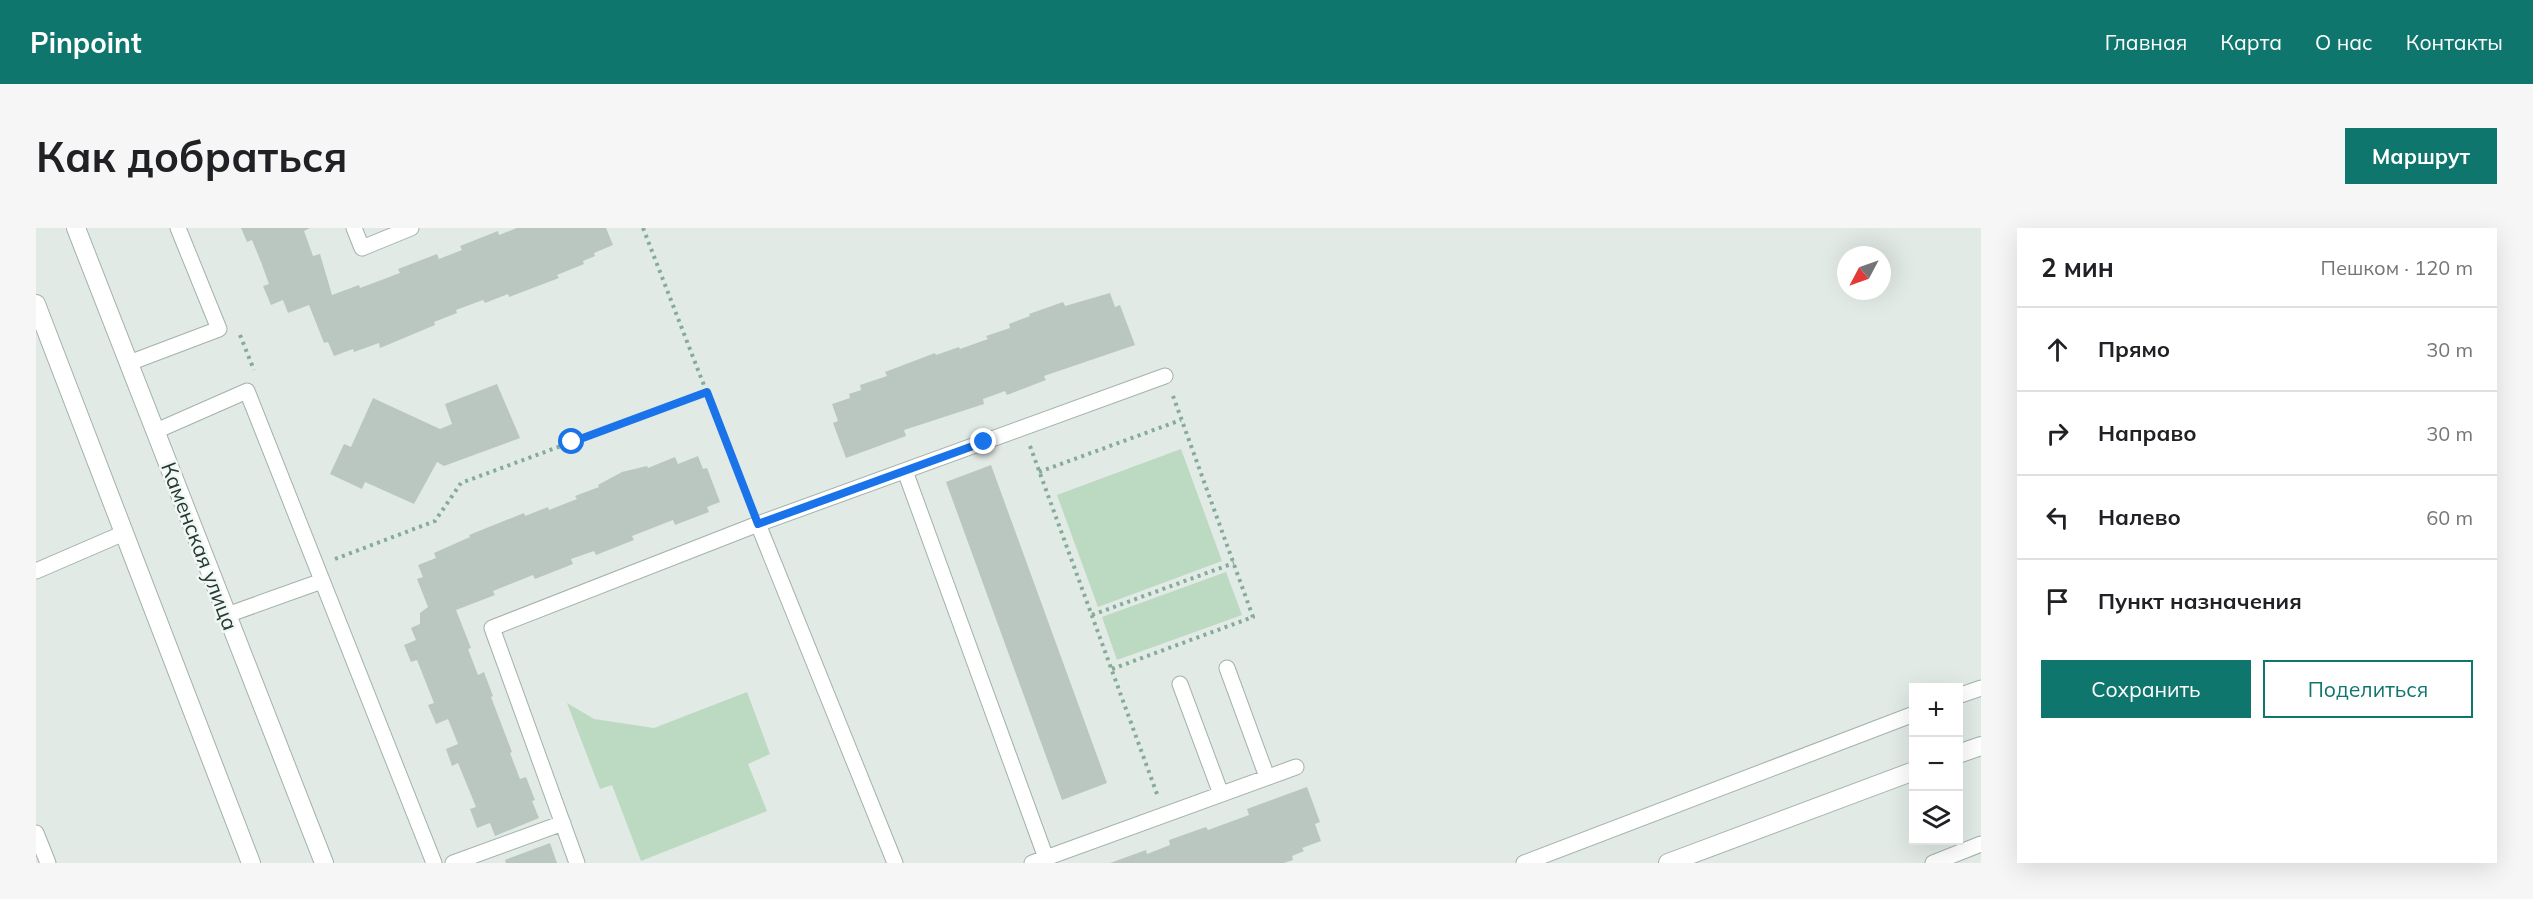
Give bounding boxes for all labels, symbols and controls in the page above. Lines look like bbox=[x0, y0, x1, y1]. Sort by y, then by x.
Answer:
text: Pinpoint bbox=[30, 25, 142, 60]
text: Главная bbox=[2105, 29, 2187, 55]
text: Карта bbox=[2220, 29, 2282, 55]
text: О нас bbox=[2315, 29, 2373, 55]
text: Контакты bbox=[2406, 29, 2503, 55]
button: Маршрут bbox=[2345, 128, 2497, 184]
text: Как добраться bbox=[36, 130, 348, 183]
north arrow bbox=[1837, 246, 1891, 300]
text: 2 мин bbox=[2041, 251, 2114, 284]
text: Пешком · 120 m bbox=[2321, 255, 2473, 280]
icon: ahead bbox=[2041, 333, 2074, 366]
text: Прямо bbox=[2098, 335, 2170, 363]
text: 30 m bbox=[2426, 337, 2473, 362]
icon: right bbox=[2041, 417, 2074, 450]
text: Направо bbox=[2098, 419, 2196, 447]
text: 30 m bbox=[2426, 421, 2473, 446]
route start bbox=[558, 428, 584, 454]
route end bbox=[970, 428, 996, 454]
street label: Каменская улица bbox=[156, 458, 244, 634]
icon: left bbox=[2041, 501, 2074, 534]
text: Налево bbox=[2098, 503, 2181, 531]
text: 60 m bbox=[2426, 505, 2473, 530]
icon: arrive bbox=[2041, 585, 2074, 618]
text: Пункт назначения bbox=[2098, 587, 2302, 615]
button: Сохранить bbox=[2041, 660, 2251, 718]
button: Поделиться bbox=[2263, 660, 2473, 718]
map controls bbox=[1909, 683, 1963, 845]
button: + bbox=[1909, 683, 1963, 737]
button: − bbox=[1909, 737, 1963, 791]
button: layers bbox=[1909, 791, 1963, 845]

